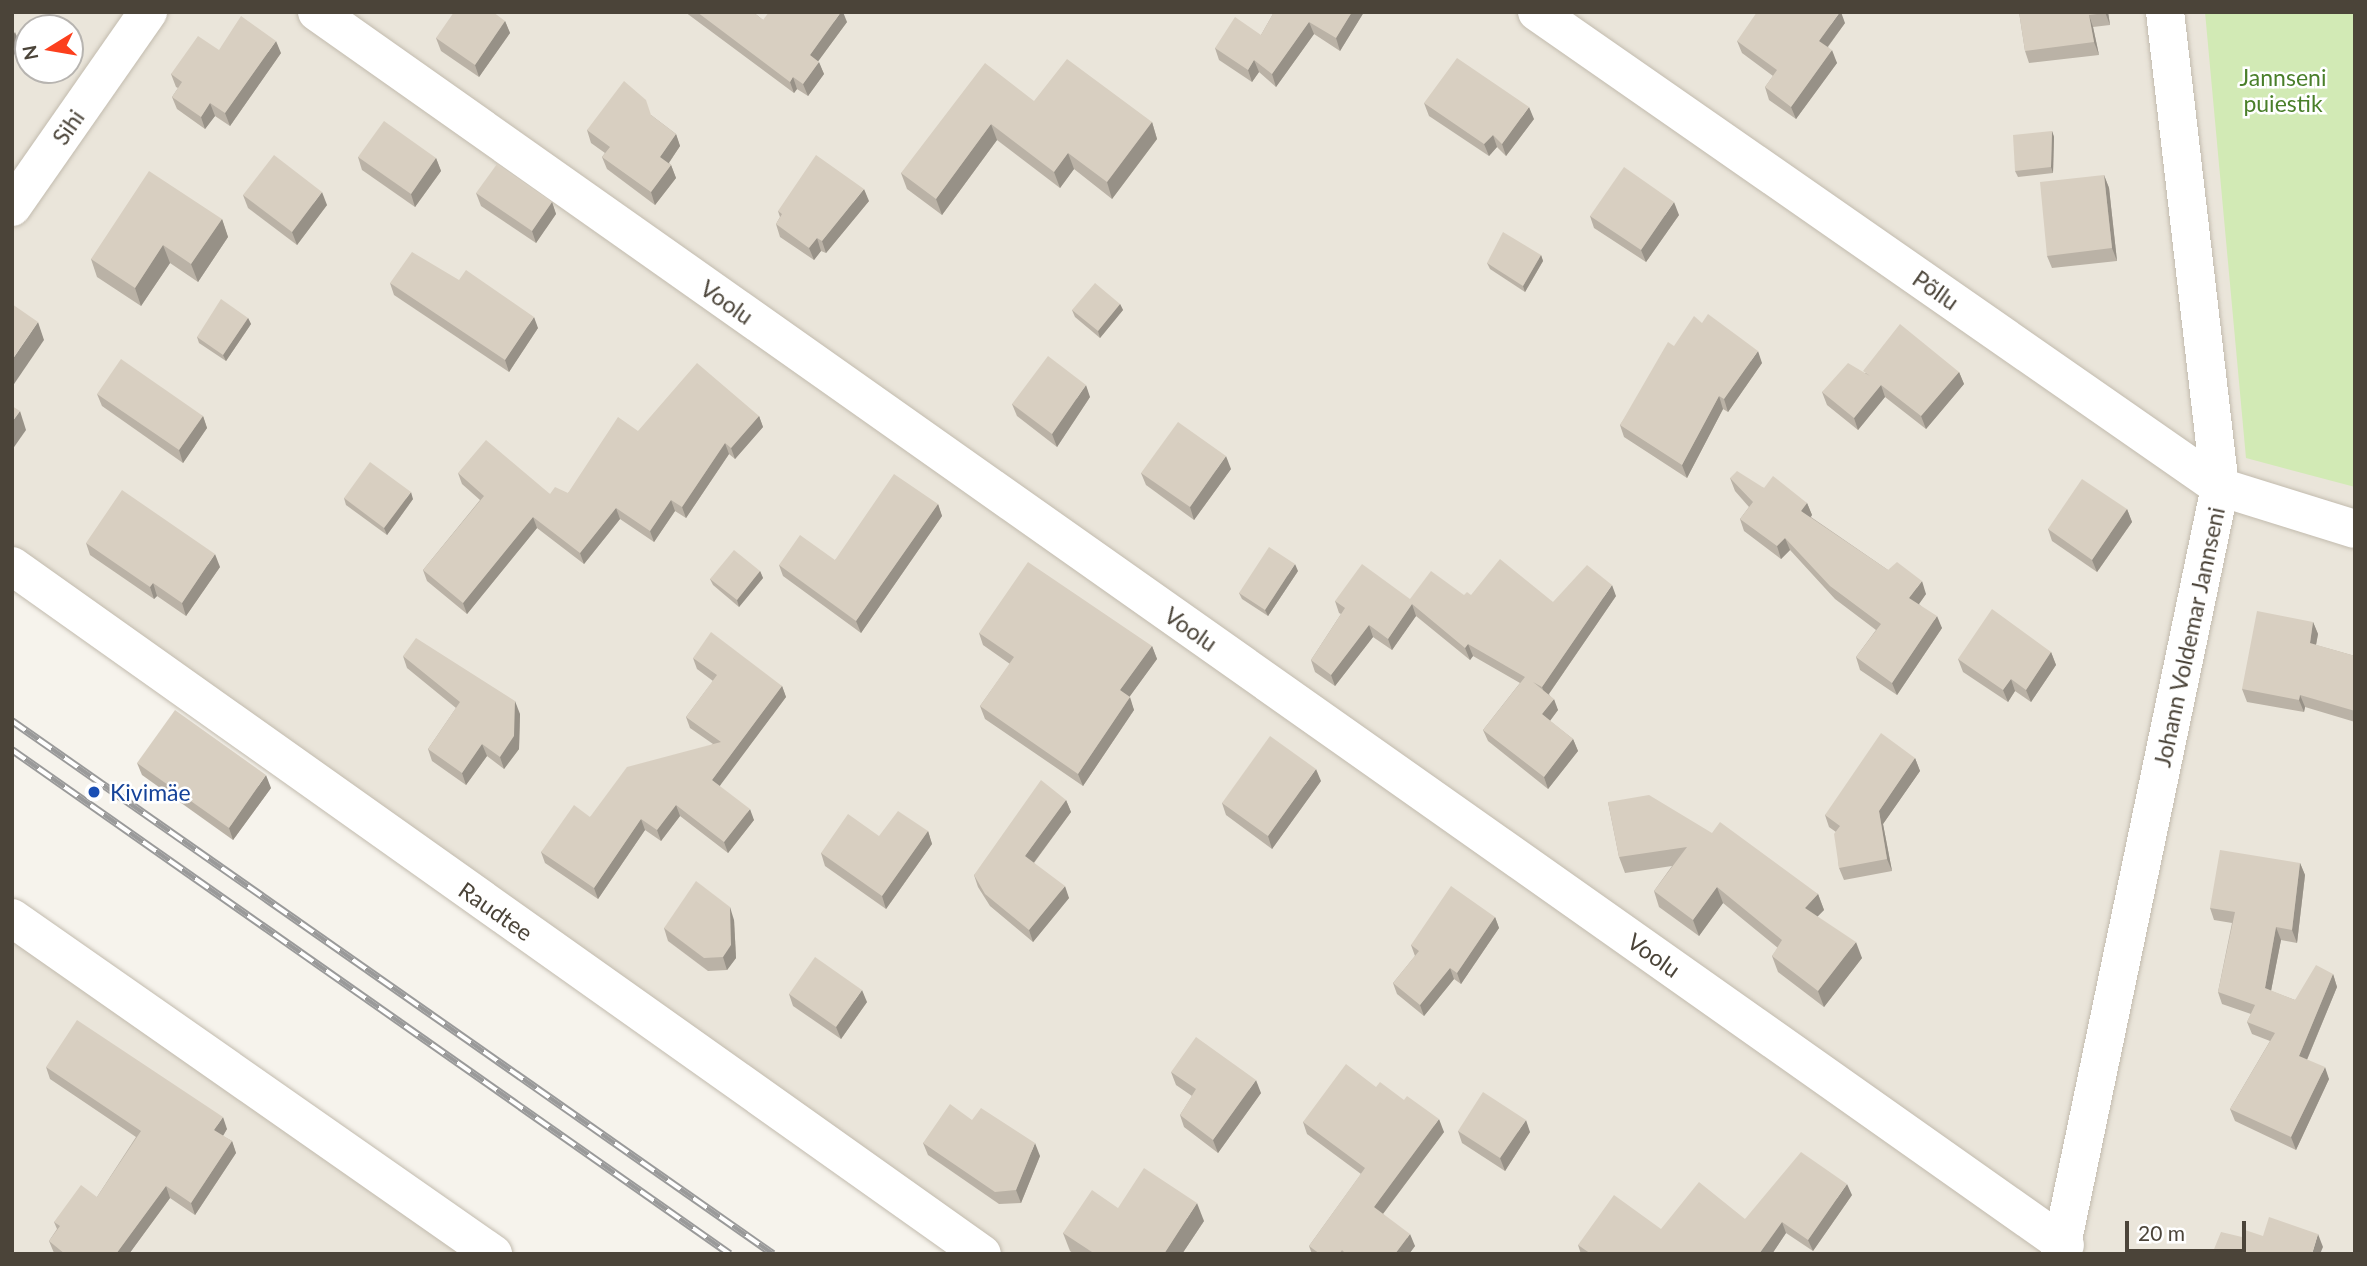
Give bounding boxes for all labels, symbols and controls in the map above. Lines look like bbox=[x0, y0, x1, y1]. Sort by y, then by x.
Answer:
north arrow bbox=[14, 14, 84, 84]
text: N bbox=[17, 43, 43, 62]
park label: Jannseni puiestik bbox=[2240, 63, 2326, 117]
street label: Sihi bbox=[46, 104, 90, 150]
street label: Põllu bbox=[1908, 264, 1964, 316]
street label: Voolu bbox=[695, 274, 759, 330]
street label: Johann Voldemar Jannseni bbox=[2148, 504, 2230, 770]
street label: Voolu bbox=[1159, 601, 1223, 657]
place label: Kivimäe bbox=[110, 778, 191, 806]
marker: Kivimäe bbox=[84, 782, 104, 802]
street label: Raudtee bbox=[454, 876, 538, 946]
street label: Voolu bbox=[1622, 927, 1686, 983]
scale bar bbox=[2129, 1206, 2250, 1250]
text: 20 m bbox=[2138, 1220, 2185, 1245]

